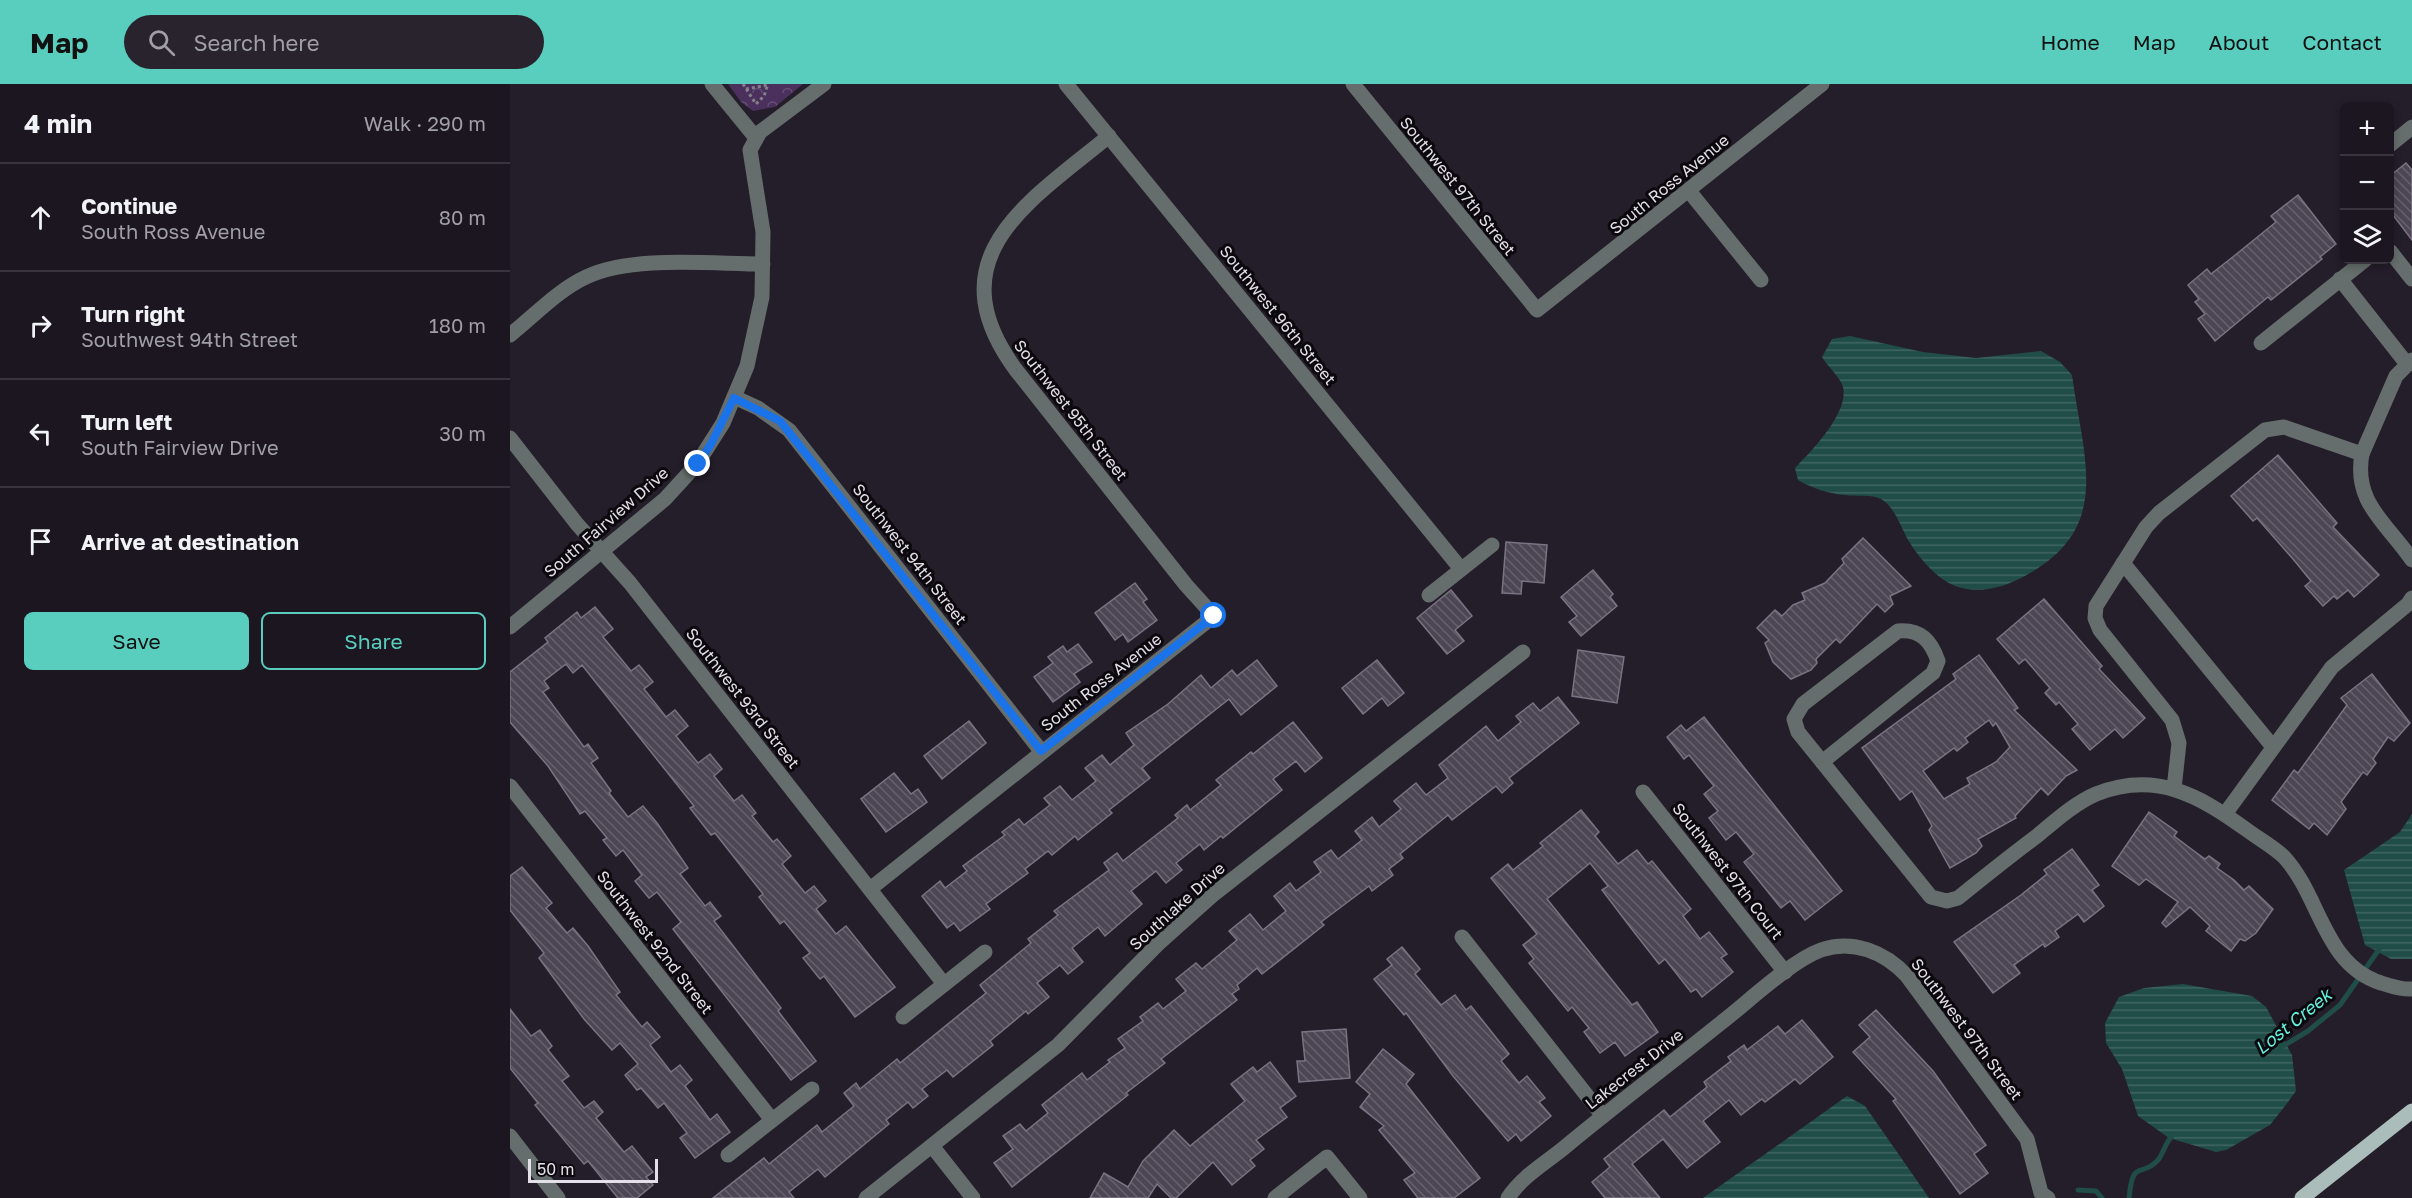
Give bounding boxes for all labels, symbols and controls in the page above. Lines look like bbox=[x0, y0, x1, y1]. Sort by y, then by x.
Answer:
search box bbox=[124, 15, 544, 69]
text: Map bbox=[30, 26, 88, 59]
icon: search bbox=[145, 26, 178, 59]
text: Search here bbox=[193, 29, 319, 56]
text: Home bbox=[2040, 29, 2100, 55]
text: Map bbox=[2133, 29, 2176, 55]
text: About bbox=[2209, 29, 2269, 55]
text: Contact bbox=[2302, 29, 2382, 55]
map controls bbox=[2340, 102, 2394, 264]
button: + bbox=[2340, 102, 2394, 156]
text: 4 min bbox=[24, 108, 92, 139]
text: Walk · 290 m bbox=[364, 111, 486, 135]
street label: Southwest 97th Street bbox=[1396, 113, 1520, 259]
street label: South Ross Avenue bbox=[1605, 130, 1733, 238]
button: − bbox=[2340, 156, 2394, 210]
text: Continue bbox=[81, 192, 177, 219]
icon: ahead bbox=[24, 201, 57, 234]
text: 80 m bbox=[439, 205, 486, 229]
button: layers bbox=[2340, 210, 2394, 264]
text: South Ross Avenue bbox=[81, 219, 265, 243]
street label: Southwest 96th Street bbox=[1216, 241, 1340, 389]
text: Turn right bbox=[81, 300, 185, 327]
icon: right bbox=[24, 309, 57, 342]
text: 180 m bbox=[429, 313, 486, 337]
text: Southwest 94th Street bbox=[81, 327, 298, 351]
street label: Southwest 95th Street bbox=[1010, 336, 1132, 484]
text: Turn left bbox=[81, 408, 172, 435]
icon: left bbox=[24, 417, 57, 450]
text: 30 m bbox=[439, 421, 486, 445]
text: South Fairview Drive bbox=[81, 435, 278, 459]
route end bbox=[684, 450, 710, 476]
street label: South Fairview Drive bbox=[540, 463, 672, 581]
street label: Southwest 94th Street bbox=[849, 479, 971, 629]
icon: arrive bbox=[24, 525, 57, 558]
text: Arrive at destination bbox=[81, 528, 299, 555]
route start bbox=[1200, 602, 1226, 628]
button: Save bbox=[24, 612, 249, 670]
button: Share bbox=[261, 612, 486, 670]
street label: Southwest 93rd Street bbox=[682, 624, 804, 772]
street label: South Ross Avenue bbox=[1037, 629, 1165, 735]
street label: Southwest 97th Court bbox=[1668, 799, 1788, 943]
street label: Southlake Drive bbox=[1125, 858, 1229, 954]
street label: Southwest 92nd Street bbox=[593, 866, 717, 1018]
street label: Southwest 97th Street bbox=[1907, 954, 2027, 1104]
water label: Lost Creek bbox=[2250, 982, 2337, 1059]
street label: Lakecrest Drive bbox=[1581, 1025, 1687, 1113]
scale bar bbox=[528, 1156, 658, 1184]
text: 50 m bbox=[537, 1159, 574, 1179]

